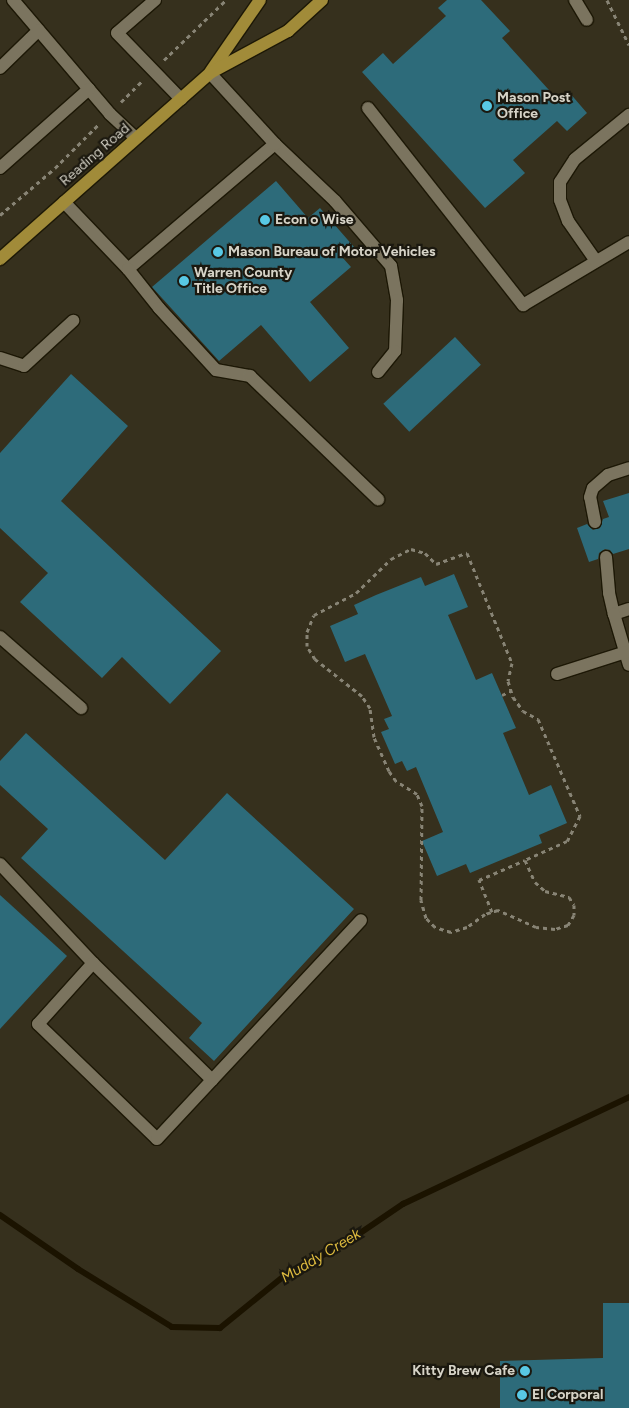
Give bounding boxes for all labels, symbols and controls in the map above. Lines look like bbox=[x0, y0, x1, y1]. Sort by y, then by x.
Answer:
place label: Mason Post Office bbox=[497, 90, 571, 122]
marker: Mason Post Office bbox=[481, 100, 493, 112]
street label: Reading Road bbox=[57, 120, 133, 190]
place label: Econ o Wise bbox=[275, 212, 354, 228]
marker: Econ o Wise bbox=[259, 214, 271, 226]
place label: Mason Bureau of Motor Vehicles bbox=[228, 244, 435, 260]
marker: Mason Bureau of Motor Vehicles bbox=[212, 246, 224, 258]
place label: Warren County Title Office bbox=[194, 265, 292, 298]
marker: Warren County Title Office bbox=[178, 275, 190, 287]
water label: Muddy Creek bbox=[278, 1225, 364, 1287]
place label: Kitty Brew Cafe bbox=[412, 1363, 515, 1379]
marker: Kitty Brew Cafe bbox=[519, 1365, 531, 1377]
place label: El Corporal bbox=[532, 1387, 603, 1403]
marker: El Corporal bbox=[516, 1389, 528, 1401]

